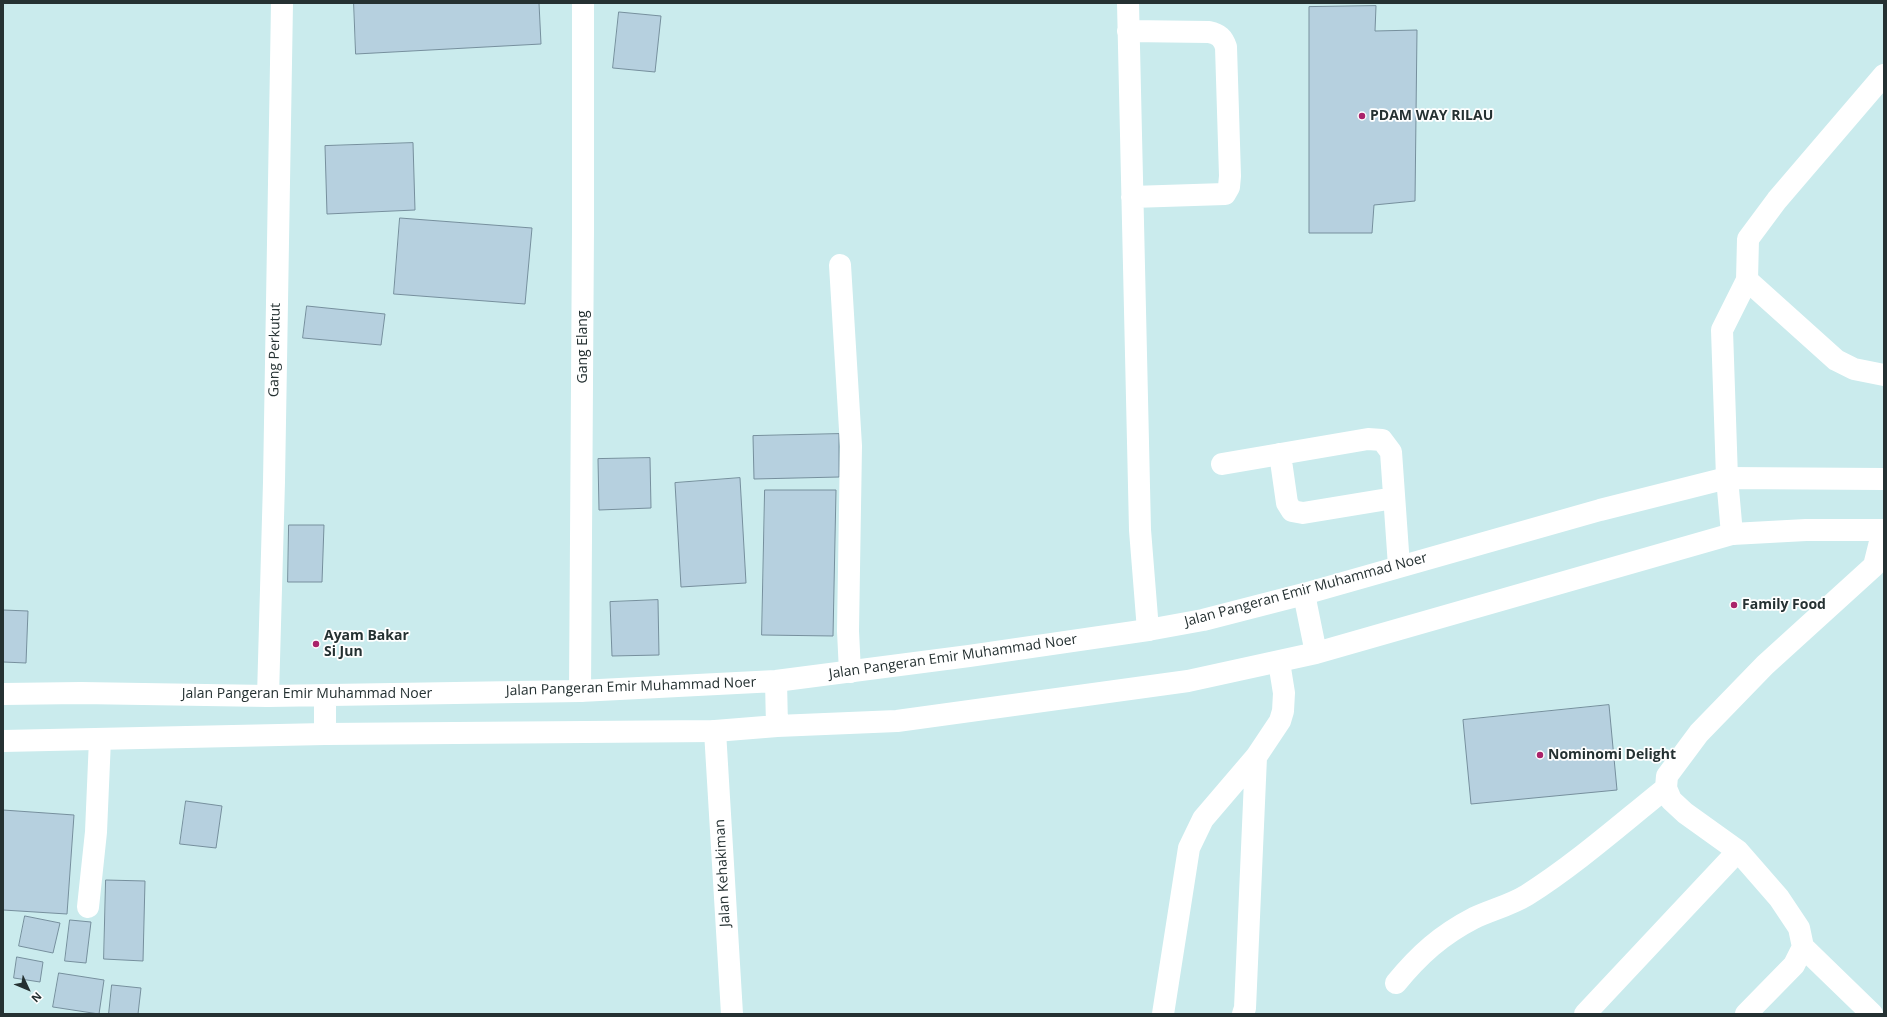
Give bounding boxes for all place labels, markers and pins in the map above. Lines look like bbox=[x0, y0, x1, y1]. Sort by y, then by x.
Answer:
place label: PDAM WAY RILAU bbox=[1370, 108, 1493, 124]
marker: PDAM WAY RILAU bbox=[1357, 111, 1367, 121]
place label: Family Food bbox=[1742, 597, 1826, 613]
marker: Family Food bbox=[1729, 600, 1739, 610]
place label: Ayam Bakar Si Jun bbox=[324, 628, 409, 660]
marker: Ayam Bakar Si Jun bbox=[311, 639, 321, 649]
place label: Nominomi Delight bbox=[1548, 747, 1676, 763]
marker: Nominomi Delight bbox=[1535, 750, 1545, 760]

